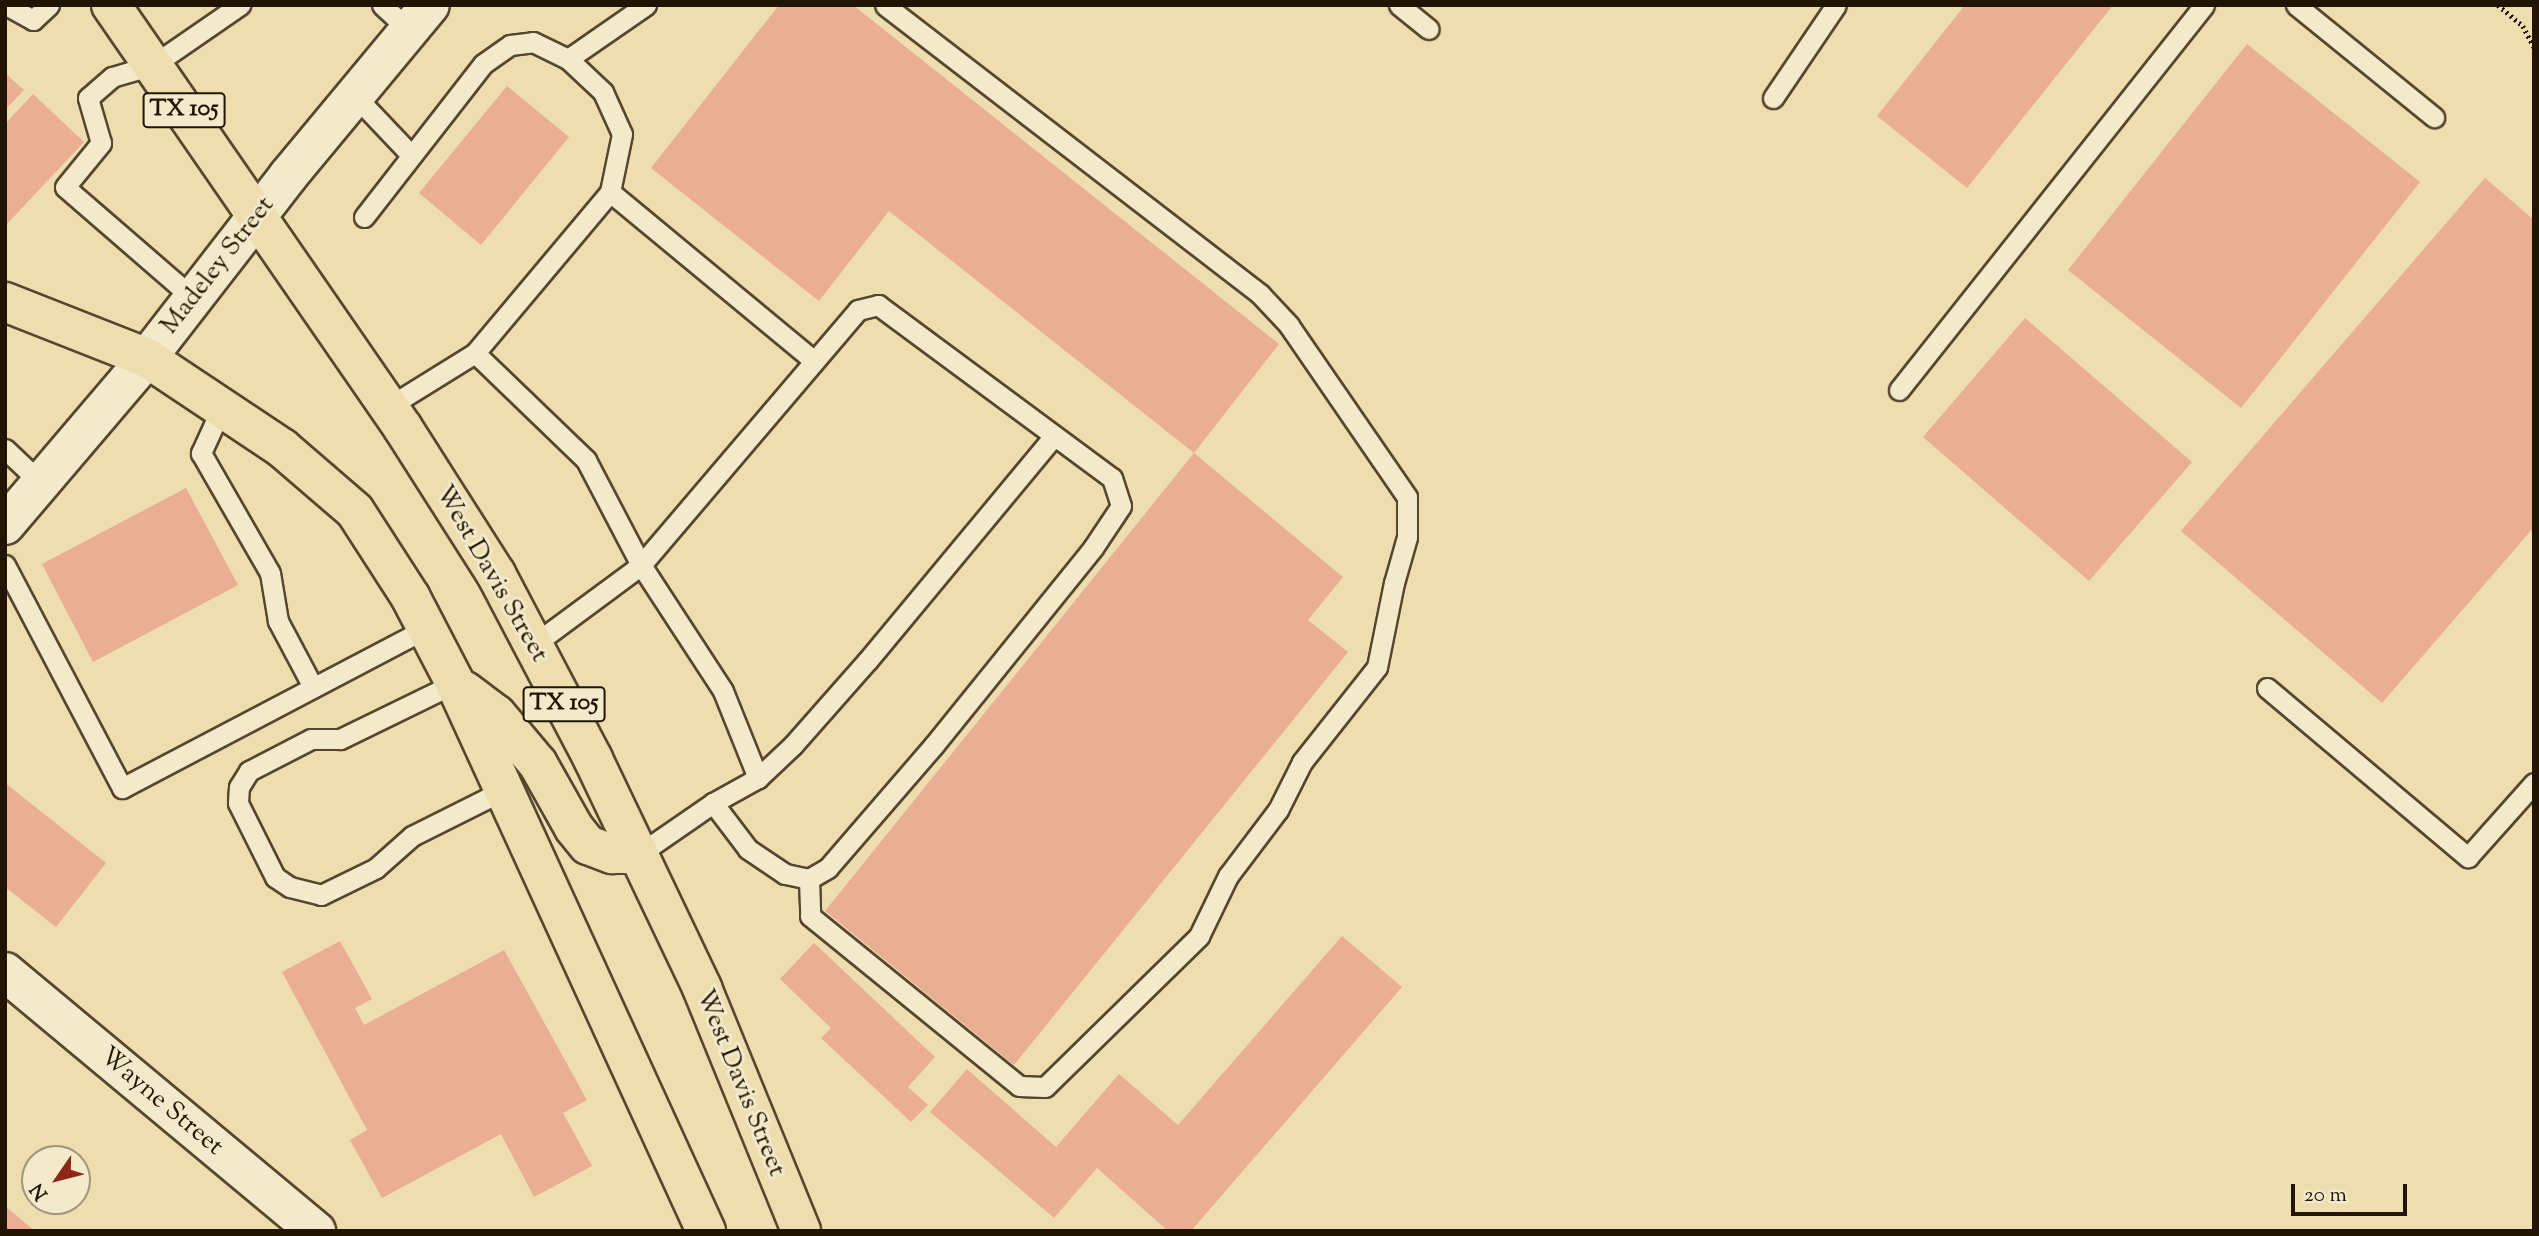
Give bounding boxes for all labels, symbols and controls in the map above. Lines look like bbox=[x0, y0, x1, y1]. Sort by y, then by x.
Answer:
road number: TX 105 bbox=[142, 90, 226, 130]
street label: Madeley Street bbox=[155, 191, 281, 341]
street label: West Davis Street bbox=[428, 480, 554, 668]
road number: TX 105 bbox=[522, 684, 606, 724]
street label: West Davis Street bbox=[688, 985, 792, 1181]
street label: Wayne Street bbox=[93, 1041, 229, 1163]
north arrow bbox=[21, 1145, 91, 1215]
scale bar bbox=[2294, 1170, 2410, 1214]
text: N bbox=[25, 1177, 55, 1205]
text: 20 m bbox=[2304, 1181, 2347, 1211]

